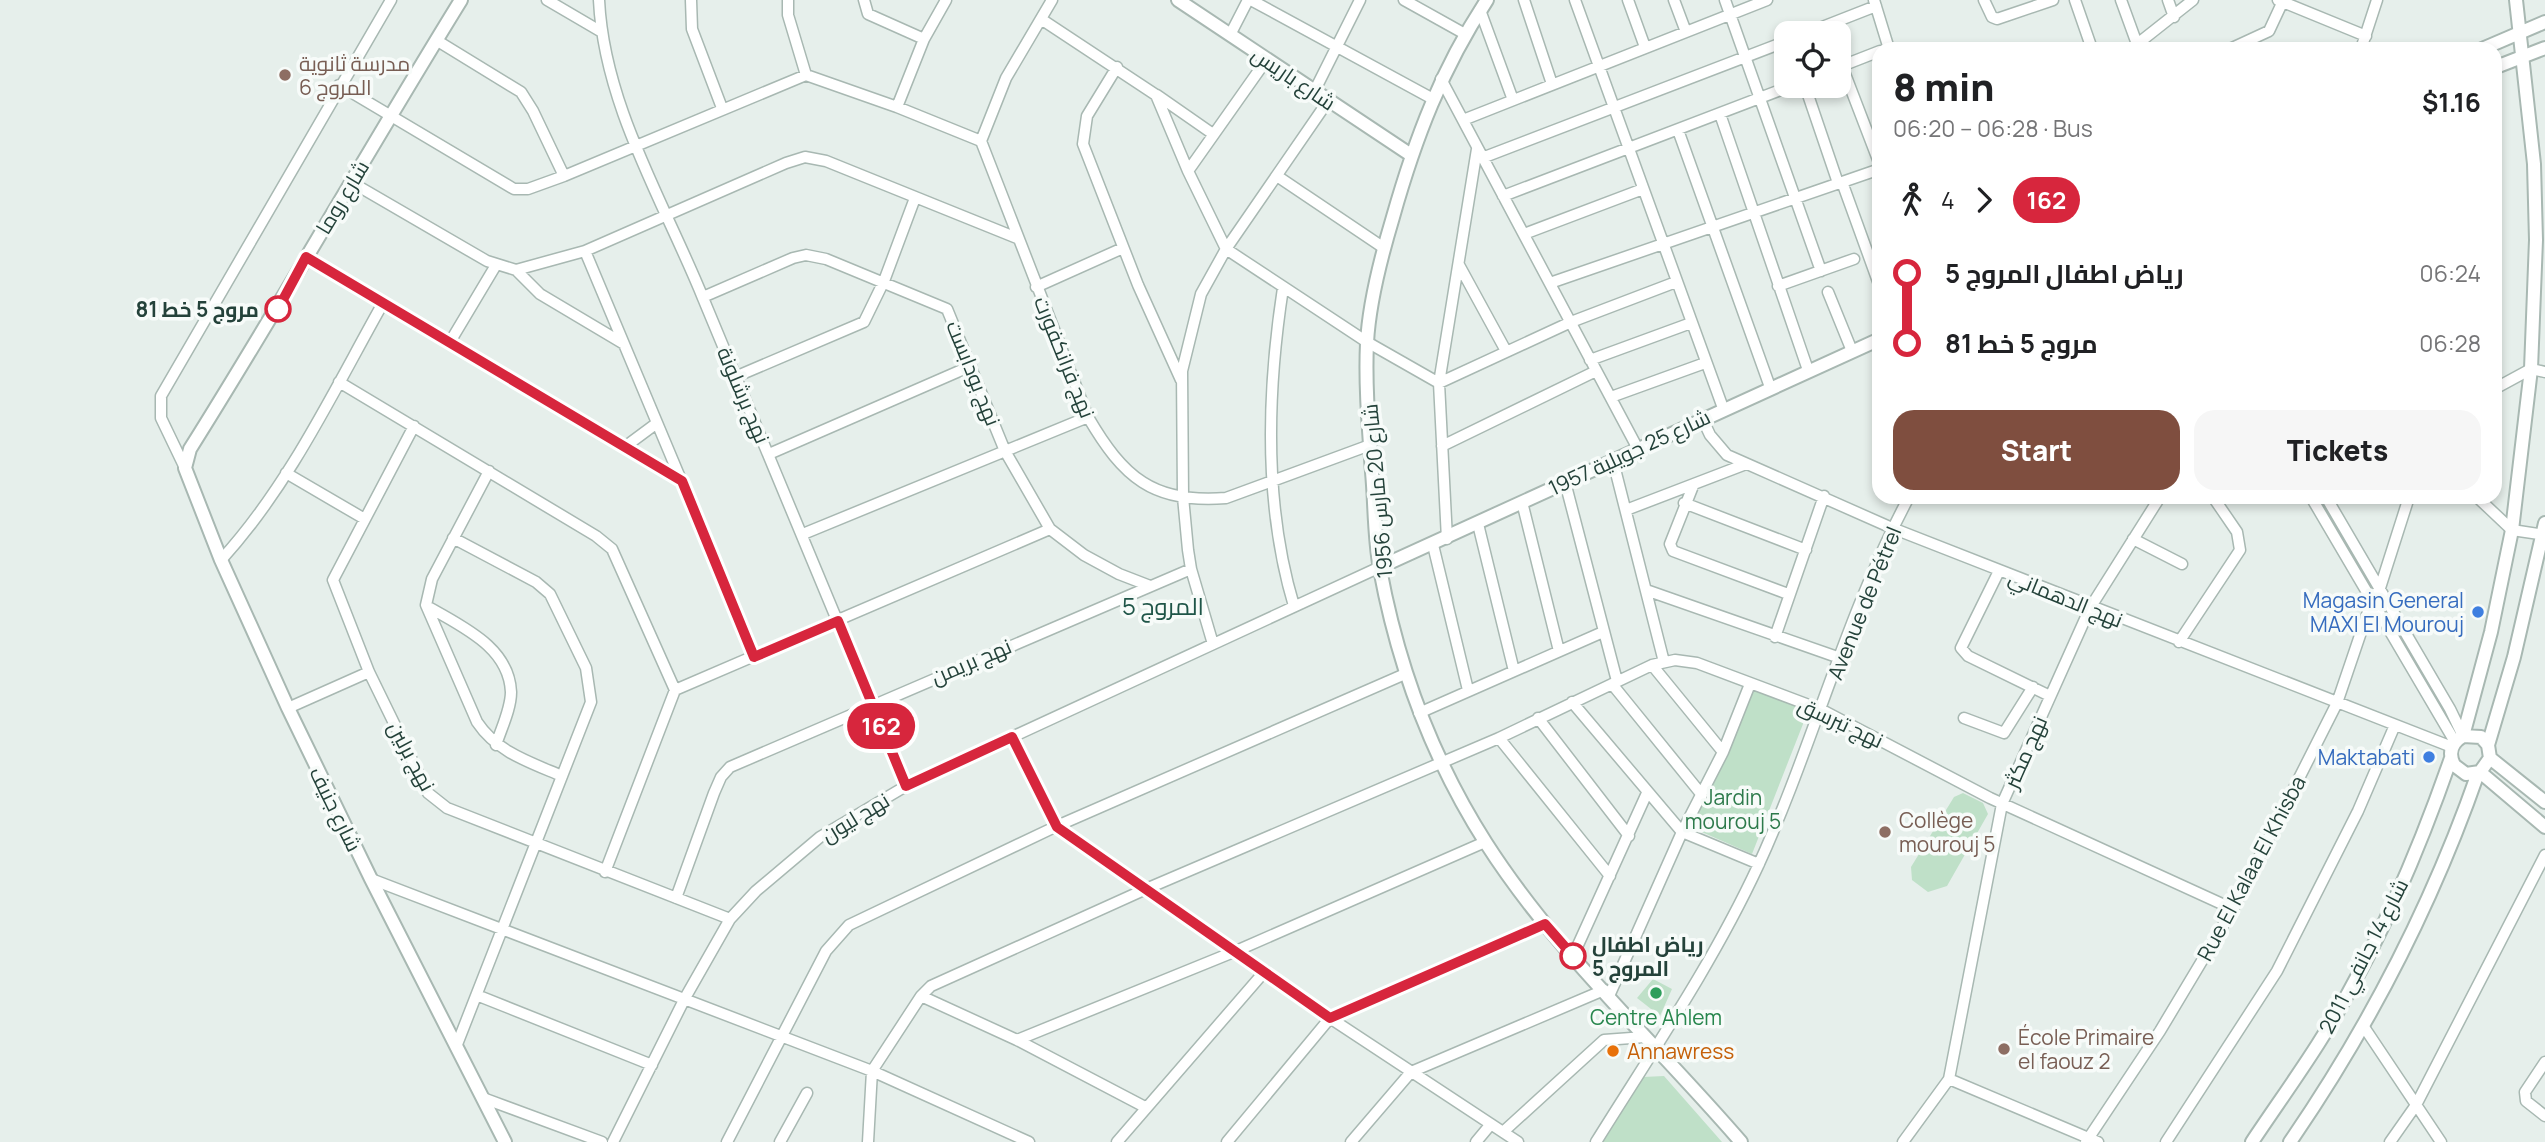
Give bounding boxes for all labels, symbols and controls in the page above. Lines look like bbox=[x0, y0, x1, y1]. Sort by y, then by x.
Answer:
map controls bbox=[1774, 21, 1851, 98]
button: locate bbox=[1774, 21, 1851, 98]
street label: شارع باريس bbox=[1246, 40, 1341, 117]
place label: مدرسة ثانوية المروج 6 bbox=[299, 49, 410, 102]
text: 8 min bbox=[1893, 60, 1995, 112]
marker: مدرسة ثانوية المروج 6 bbox=[277, 67, 293, 83]
text: $1.16 bbox=[2422, 84, 2481, 120]
text: 06:20 – 06:28 · Bus bbox=[1893, 112, 2093, 144]
street label: شارع روما bbox=[309, 155, 376, 240]
icon: walk bbox=[1893, 181, 1931, 219]
icon: forward bbox=[1965, 181, 2003, 219]
text: 162 bbox=[2027, 183, 2066, 216]
text: 4 bbox=[1941, 184, 1955, 216]
text: رياض اطفال المروج 5 bbox=[1945, 255, 2184, 291]
text: 06:24 bbox=[2420, 257, 2481, 289]
street label: نهج فرانكفورت bbox=[1027, 292, 1102, 422]
place label: مروج 5 خط 81 bbox=[136, 295, 259, 324]
marker: مروج 5 خط 81 bbox=[265, 296, 291, 322]
street label: نهج بودابست bbox=[939, 316, 1008, 430]
text: مروج 5 خط 81 bbox=[1945, 325, 2098, 361]
text: 06:28 bbox=[2419, 327, 2481, 359]
street label: نهج برشلونة bbox=[710, 342, 777, 448]
street label: شارع 20 مارس 1956 bbox=[1355, 402, 1400, 579]
street label: شارع 25 جويلية 1957 bbox=[1544, 402, 1715, 503]
button: Start bbox=[1893, 410, 2180, 490]
button: Tickets bbox=[2194, 410, 2481, 490]
street label: Avenue de Pétrel bbox=[1821, 522, 1907, 684]
street label: نهج الدهماني bbox=[2004, 562, 2127, 636]
place label: Magasin General MAXI El Mourouj bbox=[2303, 586, 2464, 638]
district label: المروج 5 bbox=[1122, 589, 1204, 623]
marker: Magasin General MAXI El Mourouj bbox=[2470, 604, 2486, 620]
street label: نهج بريمن bbox=[926, 632, 1016, 691]
street label: نهج تبرسق bbox=[1793, 690, 1888, 755]
line badge: 162 bbox=[841, 703, 921, 749]
text: 162 bbox=[861, 709, 901, 742]
street label: نهج مكثر bbox=[1996, 711, 2054, 794]
street label: نهج برلين bbox=[381, 716, 442, 796]
place label: Maktabati bbox=[2318, 743, 2415, 771]
marker: Maktabati bbox=[2421, 749, 2437, 765]
street label: شارع جنيف bbox=[303, 762, 369, 856]
street label: Rue El Kalaa El Khisba bbox=[2190, 771, 2312, 965]
park label: Jardin mourouj 5 bbox=[1685, 783, 1781, 835]
street label: نهج ليون bbox=[816, 786, 895, 849]
place label: Collège mourouj 5 bbox=[1899, 806, 1995, 858]
marker: Collège mourouj 5 bbox=[1877, 824, 1893, 840]
street label: شارع 14 جانفي 2011 bbox=[2312, 874, 2417, 1040]
place label: رياض اطفال المروج 5 bbox=[1592, 930, 1703, 983]
marker: رياض اطفال المروج 5 bbox=[1560, 943, 1586, 969]
marker: Centre Ahlem bbox=[1648, 985, 1664, 1001]
place label: Centre Ahlem bbox=[1590, 1003, 1722, 1031]
place label: École Primaire el faouz 2 bbox=[2018, 1023, 2154, 1075]
place label: Annawress bbox=[1627, 1037, 1734, 1065]
marker: École Primaire el faouz 2 bbox=[1996, 1041, 2012, 1057]
marker: Annawress bbox=[1605, 1043, 1621, 1059]

